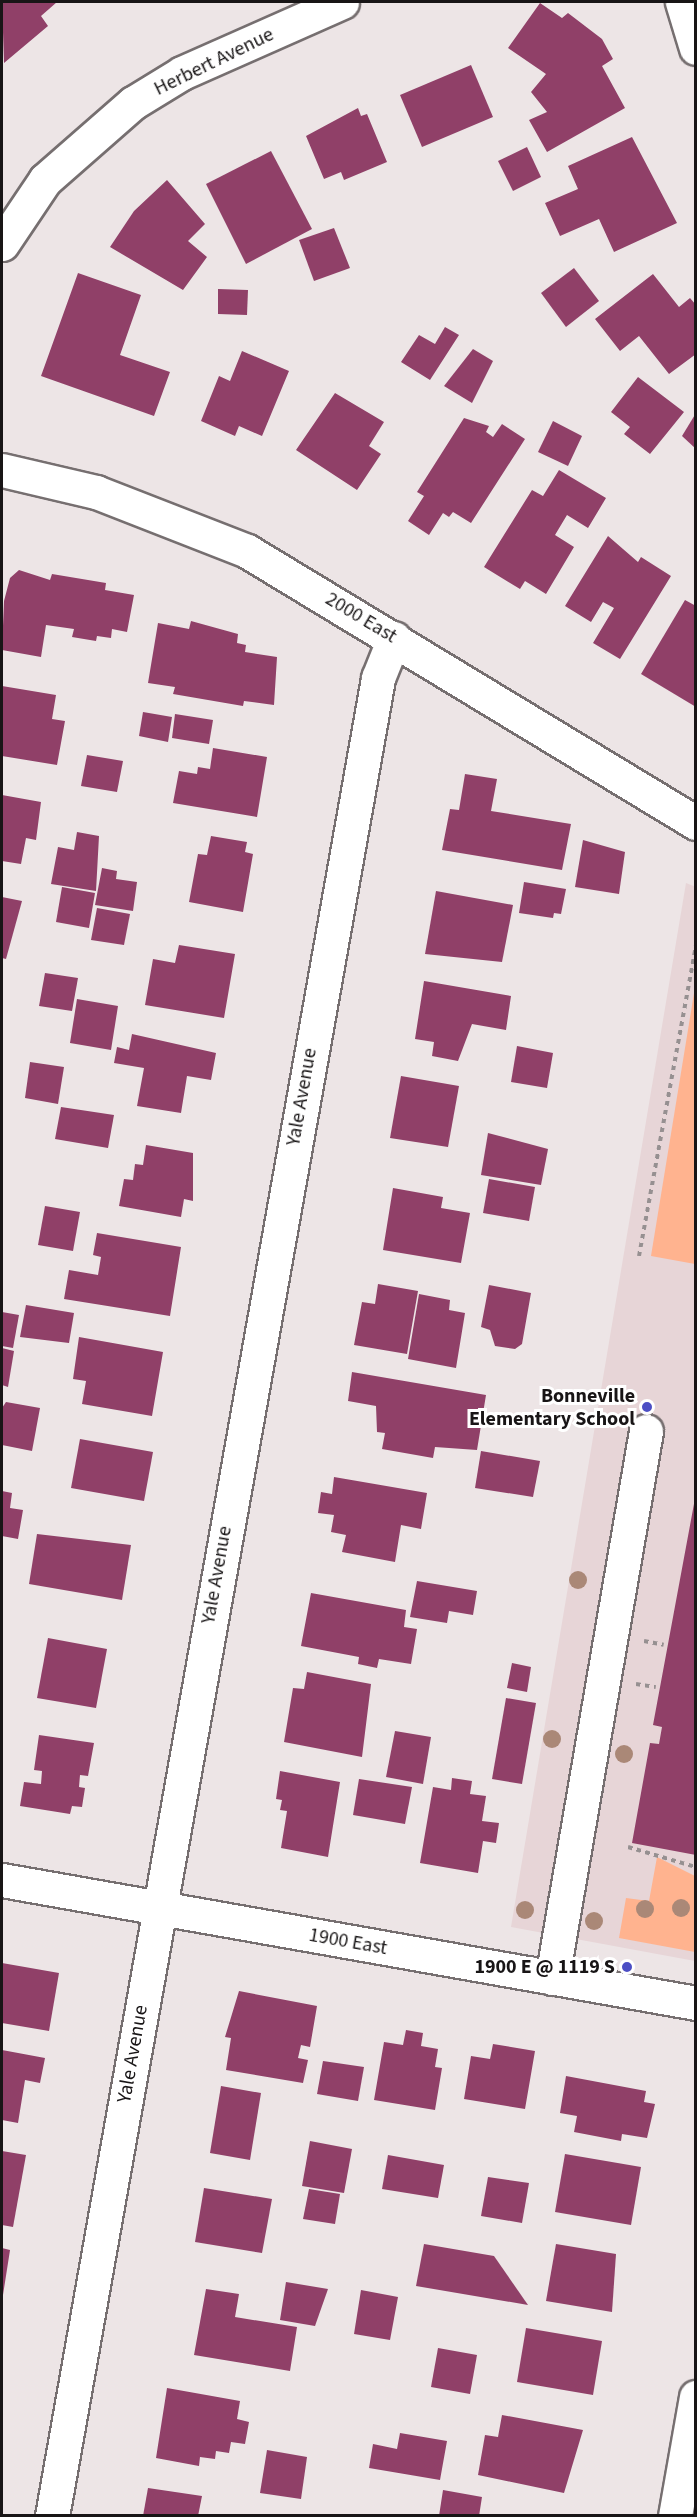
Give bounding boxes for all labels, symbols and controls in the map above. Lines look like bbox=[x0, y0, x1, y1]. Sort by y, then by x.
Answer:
street label: Herbert Avenue bbox=[150, 23, 278, 101]
street label: 2000 East bbox=[321, 587, 401, 649]
street label: Yale Avenue bbox=[282, 1046, 322, 1148]
place label: Bonneville Elementary School bbox=[469, 1384, 635, 1431]
marker: Bonneville Elementary School bbox=[640, 1400, 654, 1414]
street label: Yale Avenue bbox=[197, 1524, 237, 1626]
street label: 1900 East bbox=[307, 1923, 389, 1961]
place label: 1900 E @ 1119 S bbox=[474, 1955, 615, 1979]
marker: 1900 E @ 1119 S bbox=[620, 1960, 634, 1974]
street label: Yale Avenue bbox=[113, 2003, 153, 2105]

